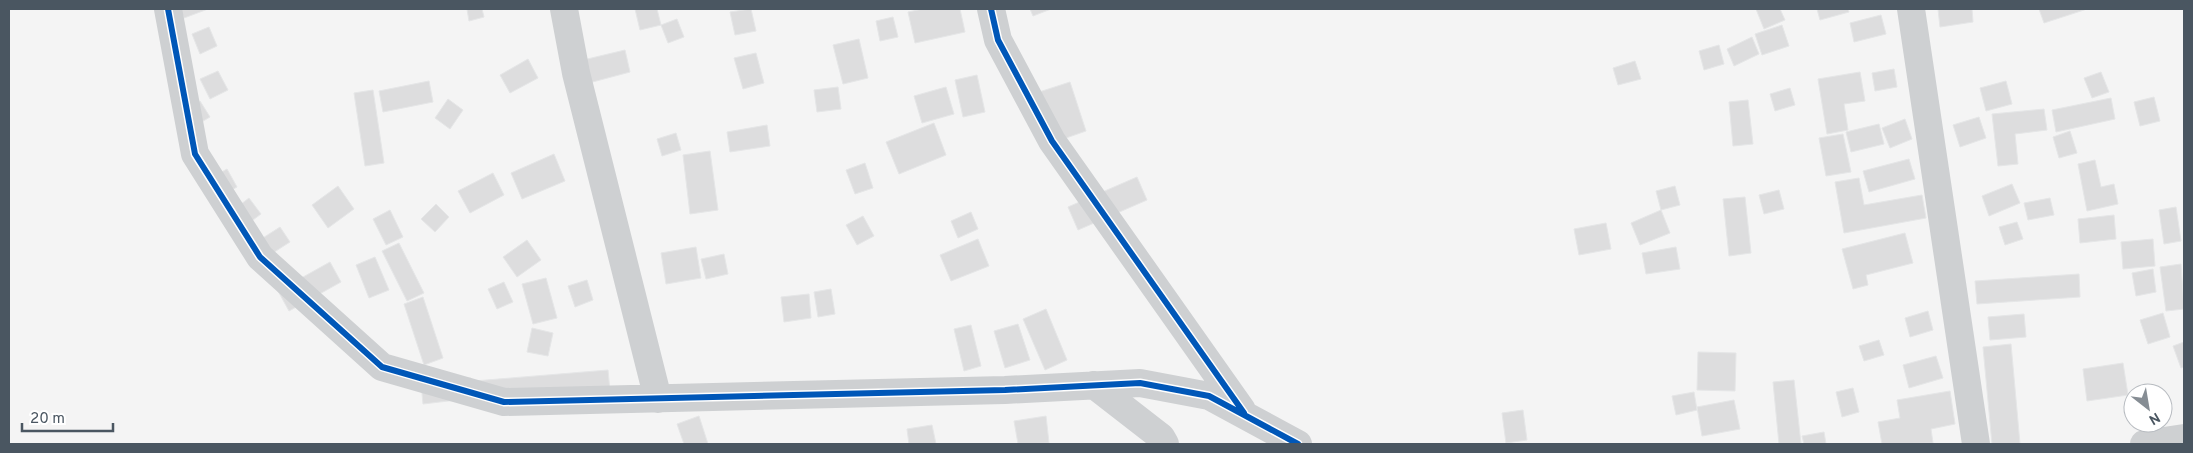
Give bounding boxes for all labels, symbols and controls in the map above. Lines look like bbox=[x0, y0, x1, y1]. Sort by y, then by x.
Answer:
north arrow bbox=[2123, 383, 2173, 433]
scale bar bbox=[22, 400, 114, 432]
text: N bbox=[2145, 408, 2163, 428]
text: 20 m bbox=[30, 410, 65, 429]

